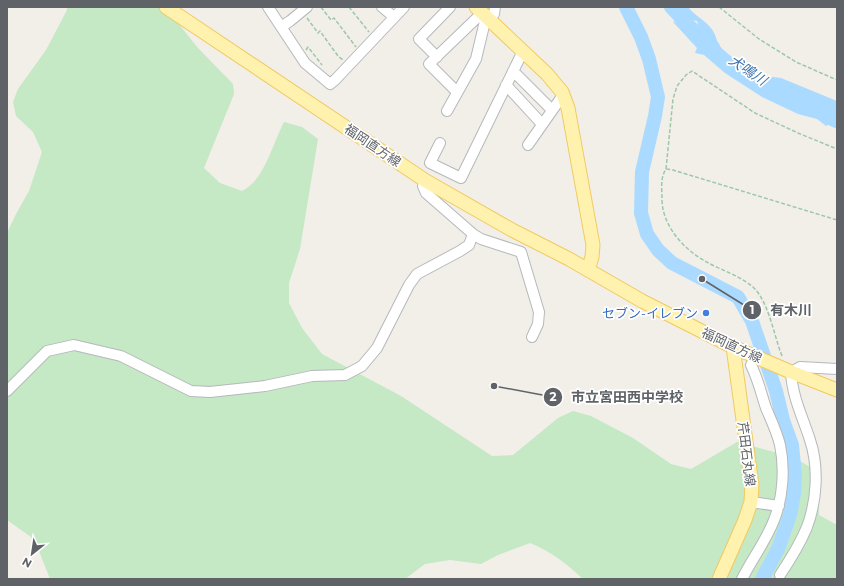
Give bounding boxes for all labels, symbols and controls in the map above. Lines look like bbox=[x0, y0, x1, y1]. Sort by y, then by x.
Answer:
water label: 犬鳴川 bbox=[726, 51, 772, 90]
street label: 福岡直方線 bbox=[342, 120, 404, 170]
callout: 有木川 bbox=[742, 297, 820, 323]
text: 有木川 bbox=[770, 301, 812, 319]
text: 1 bbox=[750, 302, 754, 317]
place label: セブン-イレブン bbox=[602, 305, 698, 321]
marker: セブン-イレブン bbox=[701, 308, 711, 318]
street label: 福岡直方線 bbox=[699, 324, 765, 366]
callout: 市立宮田西中学校 bbox=[543, 384, 691, 410]
text: 市立宮田西中学校 bbox=[571, 388, 683, 406]
text: 2 bbox=[549, 389, 557, 404]
street label: 芹田石丸線 bbox=[735, 421, 759, 487]
north arrow bbox=[12, 534, 52, 574]
text: N bbox=[20, 554, 34, 571]

